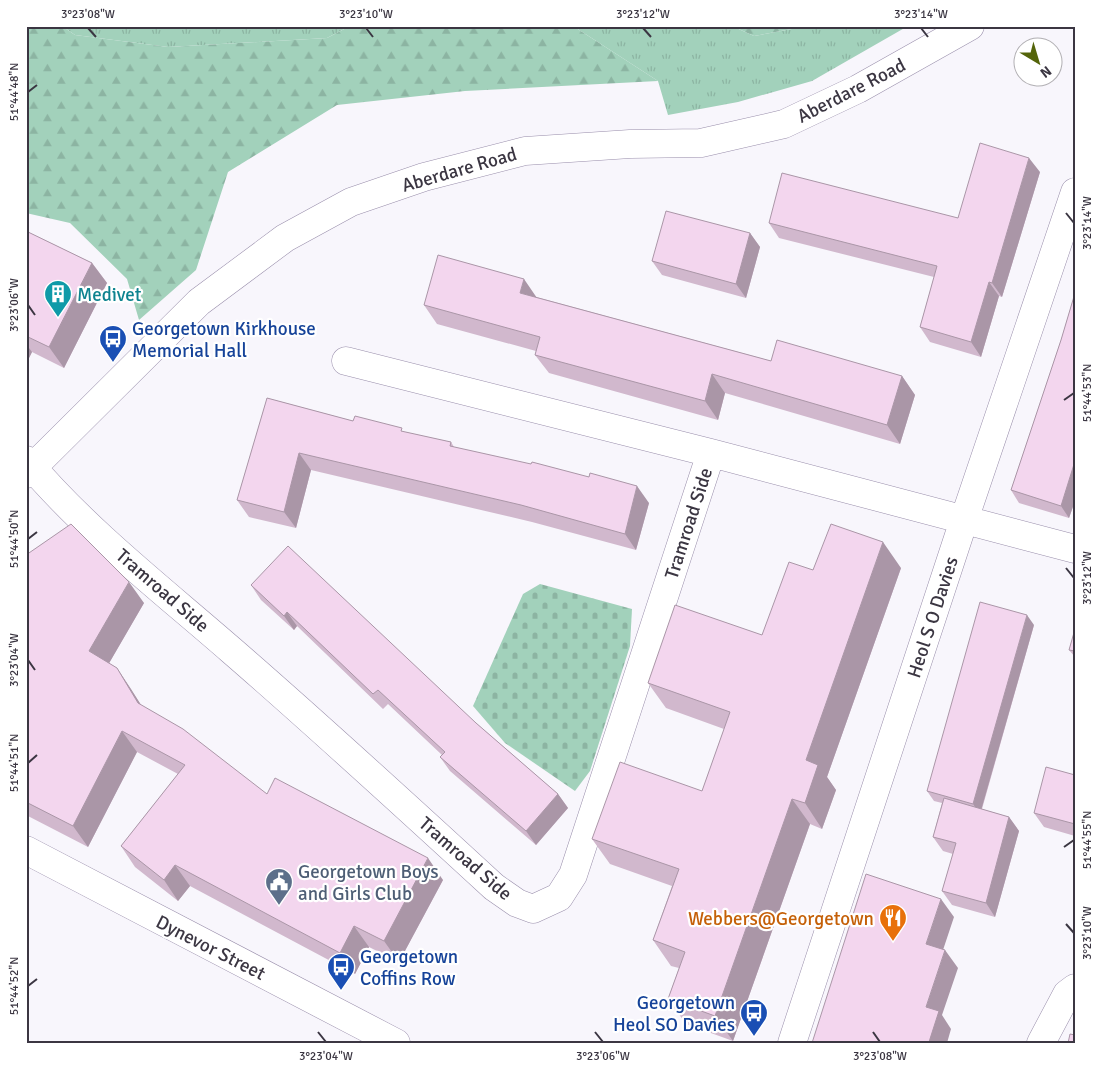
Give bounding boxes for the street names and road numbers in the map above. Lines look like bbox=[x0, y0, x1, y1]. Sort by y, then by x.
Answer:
street label: Aberdare Road bbox=[793, 53, 910, 129]
street label: Aberdare Road bbox=[399, 142, 520, 198]
street label: Tramroad Side bbox=[660, 465, 718, 582]
street label: Tramroad Side bbox=[111, 544, 214, 638]
street label: Heol S O Davies bbox=[902, 554, 964, 681]
street label: Tramroad Side bbox=[414, 812, 517, 906]
street label: Dynevor Street bbox=[152, 910, 270, 986]

